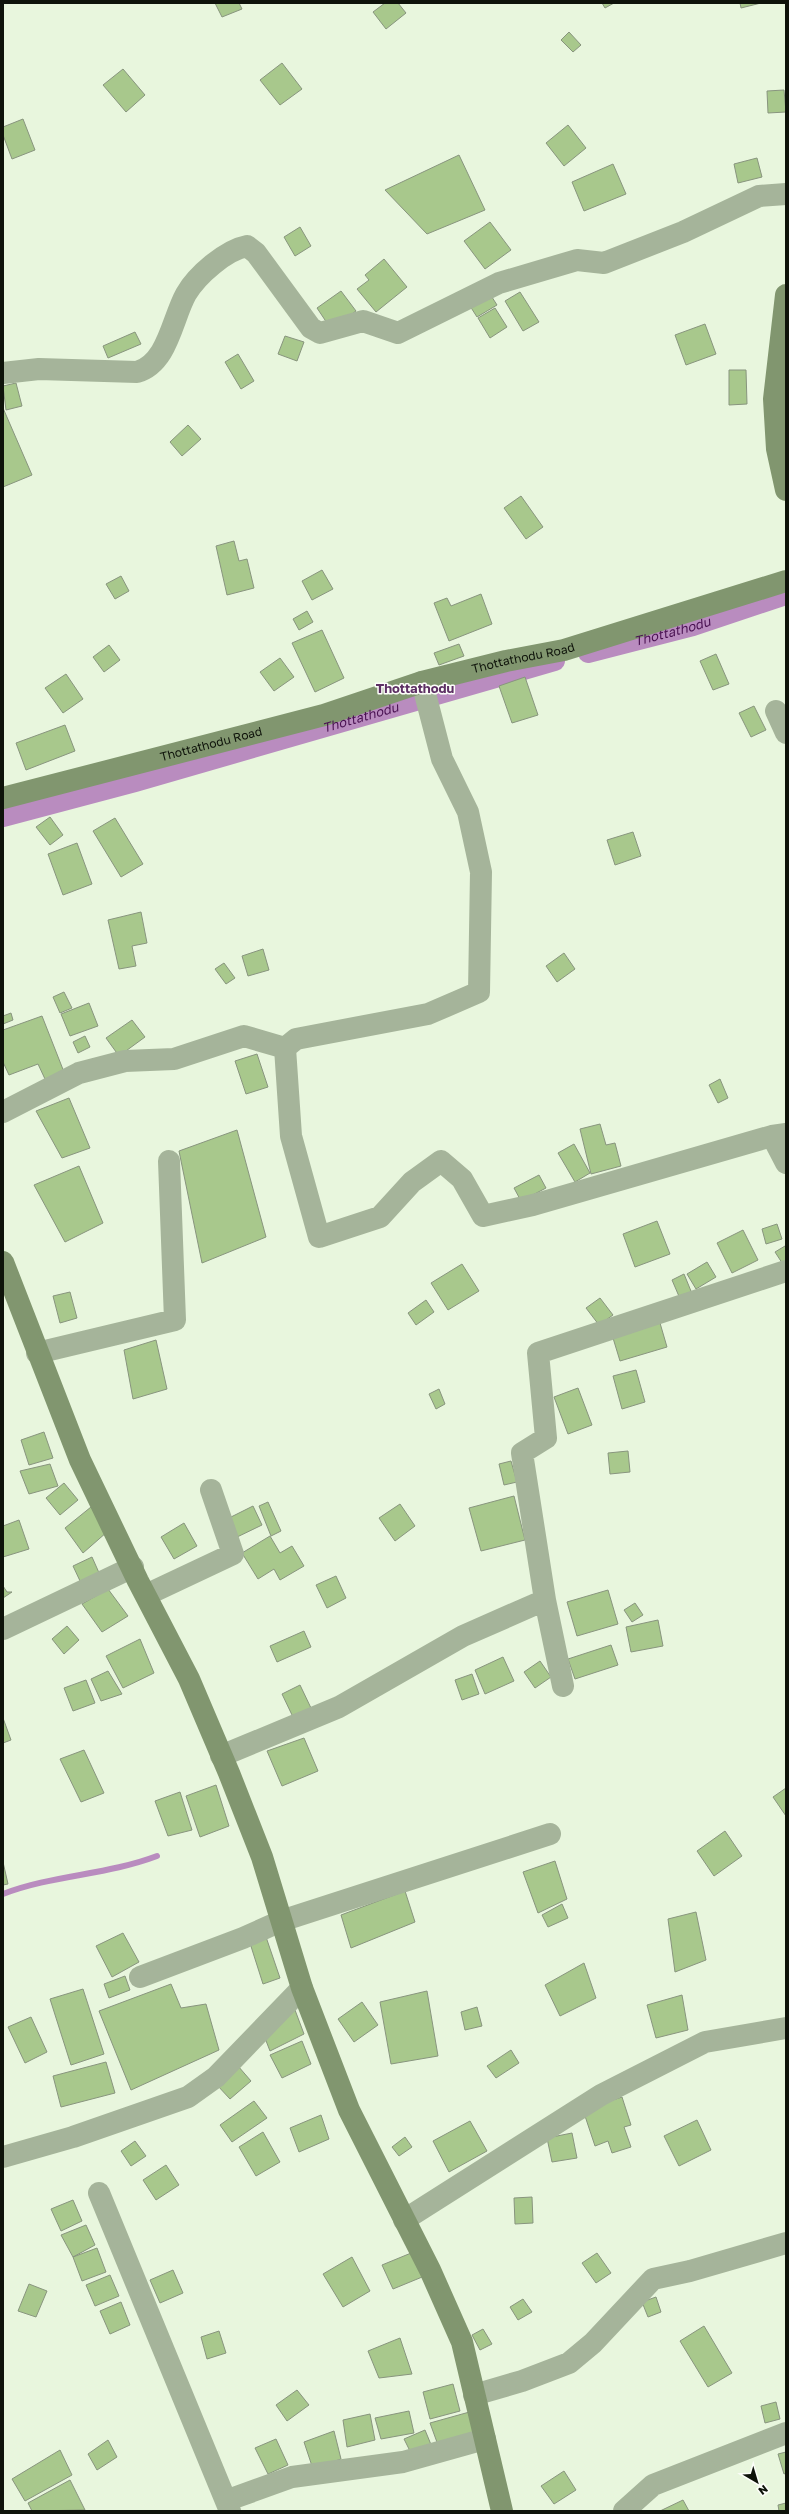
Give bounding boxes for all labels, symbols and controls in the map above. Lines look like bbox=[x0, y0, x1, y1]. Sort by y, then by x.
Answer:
water label: Thottathodu bbox=[632, 612, 713, 649]
street label: Thottathodu Road bbox=[470, 639, 576, 676]
district label: Thottathodu bbox=[376, 680, 454, 696]
water label: Thottathodu bbox=[320, 698, 401, 736]
street label: Thottathodu Road bbox=[158, 723, 264, 764]
north arrow bbox=[737, 2462, 777, 2502]
text: N bbox=[756, 2483, 771, 2498]

